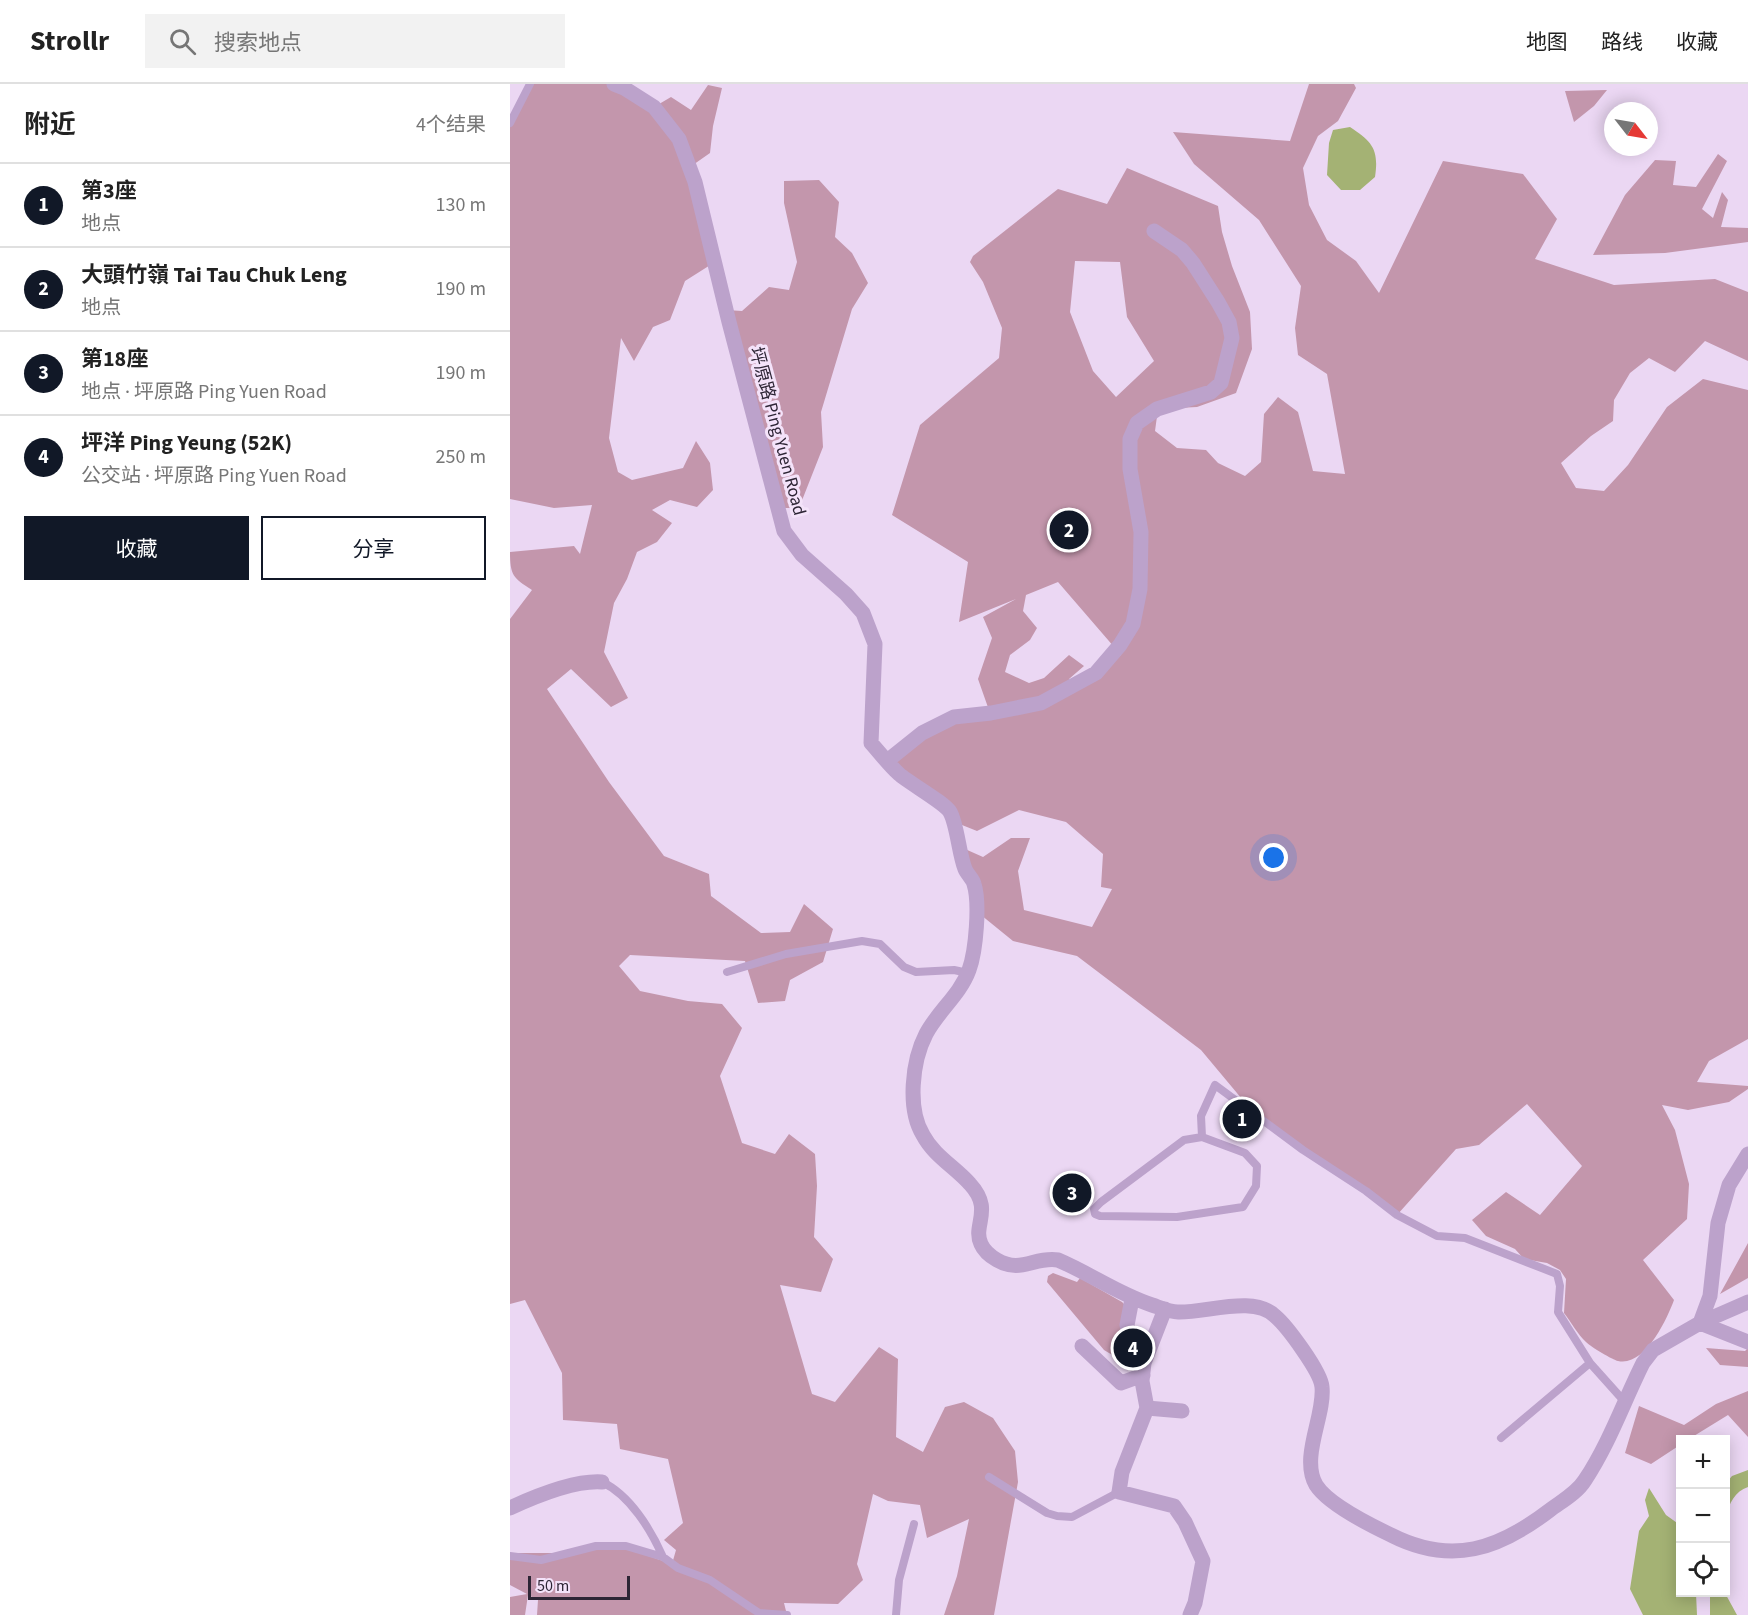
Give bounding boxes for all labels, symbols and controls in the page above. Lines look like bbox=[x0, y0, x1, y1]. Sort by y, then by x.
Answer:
search box bbox=[145, 14, 565, 68]
text: Strollr bbox=[30, 21, 109, 61]
icon: search bbox=[166, 25, 199, 58]
text: 搜索地点 bbox=[214, 27, 302, 59]
text: 地图 bbox=[1526, 27, 1568, 57]
text: 路线 bbox=[1601, 27, 1643, 57]
text: 收藏 bbox=[1676, 27, 1718, 57]
north arrow bbox=[1604, 102, 1658, 156]
text: 附近 bbox=[24, 106, 76, 143]
text: 4个结果 bbox=[416, 111, 486, 139]
text: 第3座 bbox=[81, 175, 137, 207]
text: 1 bbox=[38, 191, 49, 219]
text: 130 m bbox=[436, 191, 486, 219]
text: 地点 bbox=[81, 210, 121, 238]
text: 大頭竹嶺 Tai Tau Chuk Leng bbox=[81, 259, 347, 291]
text: 2 bbox=[38, 275, 49, 303]
text: 190 m bbox=[436, 275, 486, 303]
text: 地点 bbox=[81, 294, 121, 322]
text: 第18座 bbox=[81, 343, 148, 375]
street label: 坪原路 Ping Yuen Road bbox=[743, 344, 812, 518]
text: 3 bbox=[38, 359, 49, 387]
text: 190 m bbox=[436, 359, 486, 387]
text: 地点 · 坪原路 Ping Yuen Road bbox=[81, 378, 327, 406]
text: 坪洋 Ping Yeung (52K) bbox=[81, 427, 292, 459]
text: 4 bbox=[38, 443, 49, 471]
text: 250 m bbox=[436, 443, 486, 471]
text: 公交站 · 坪原路 Ping Yuen Road bbox=[81, 462, 347, 490]
pin: 2 bbox=[1050, 508, 1088, 552]
button: 收藏 bbox=[24, 516, 249, 580]
button: 分享 bbox=[261, 516, 486, 580]
your location bbox=[1259, 843, 1288, 872]
pin: 1 bbox=[1222, 1096, 1262, 1142]
pin: 3 bbox=[1052, 1170, 1092, 1216]
pin: 4 bbox=[1114, 1326, 1152, 1370]
map controls bbox=[1676, 1435, 1730, 1597]
button: + bbox=[1676, 1435, 1730, 1489]
button: − bbox=[1676, 1489, 1730, 1543]
button: locate bbox=[1676, 1543, 1730, 1597]
scale bar bbox=[528, 1573, 630, 1600]
text: 50 m bbox=[537, 1575, 569, 1597]

